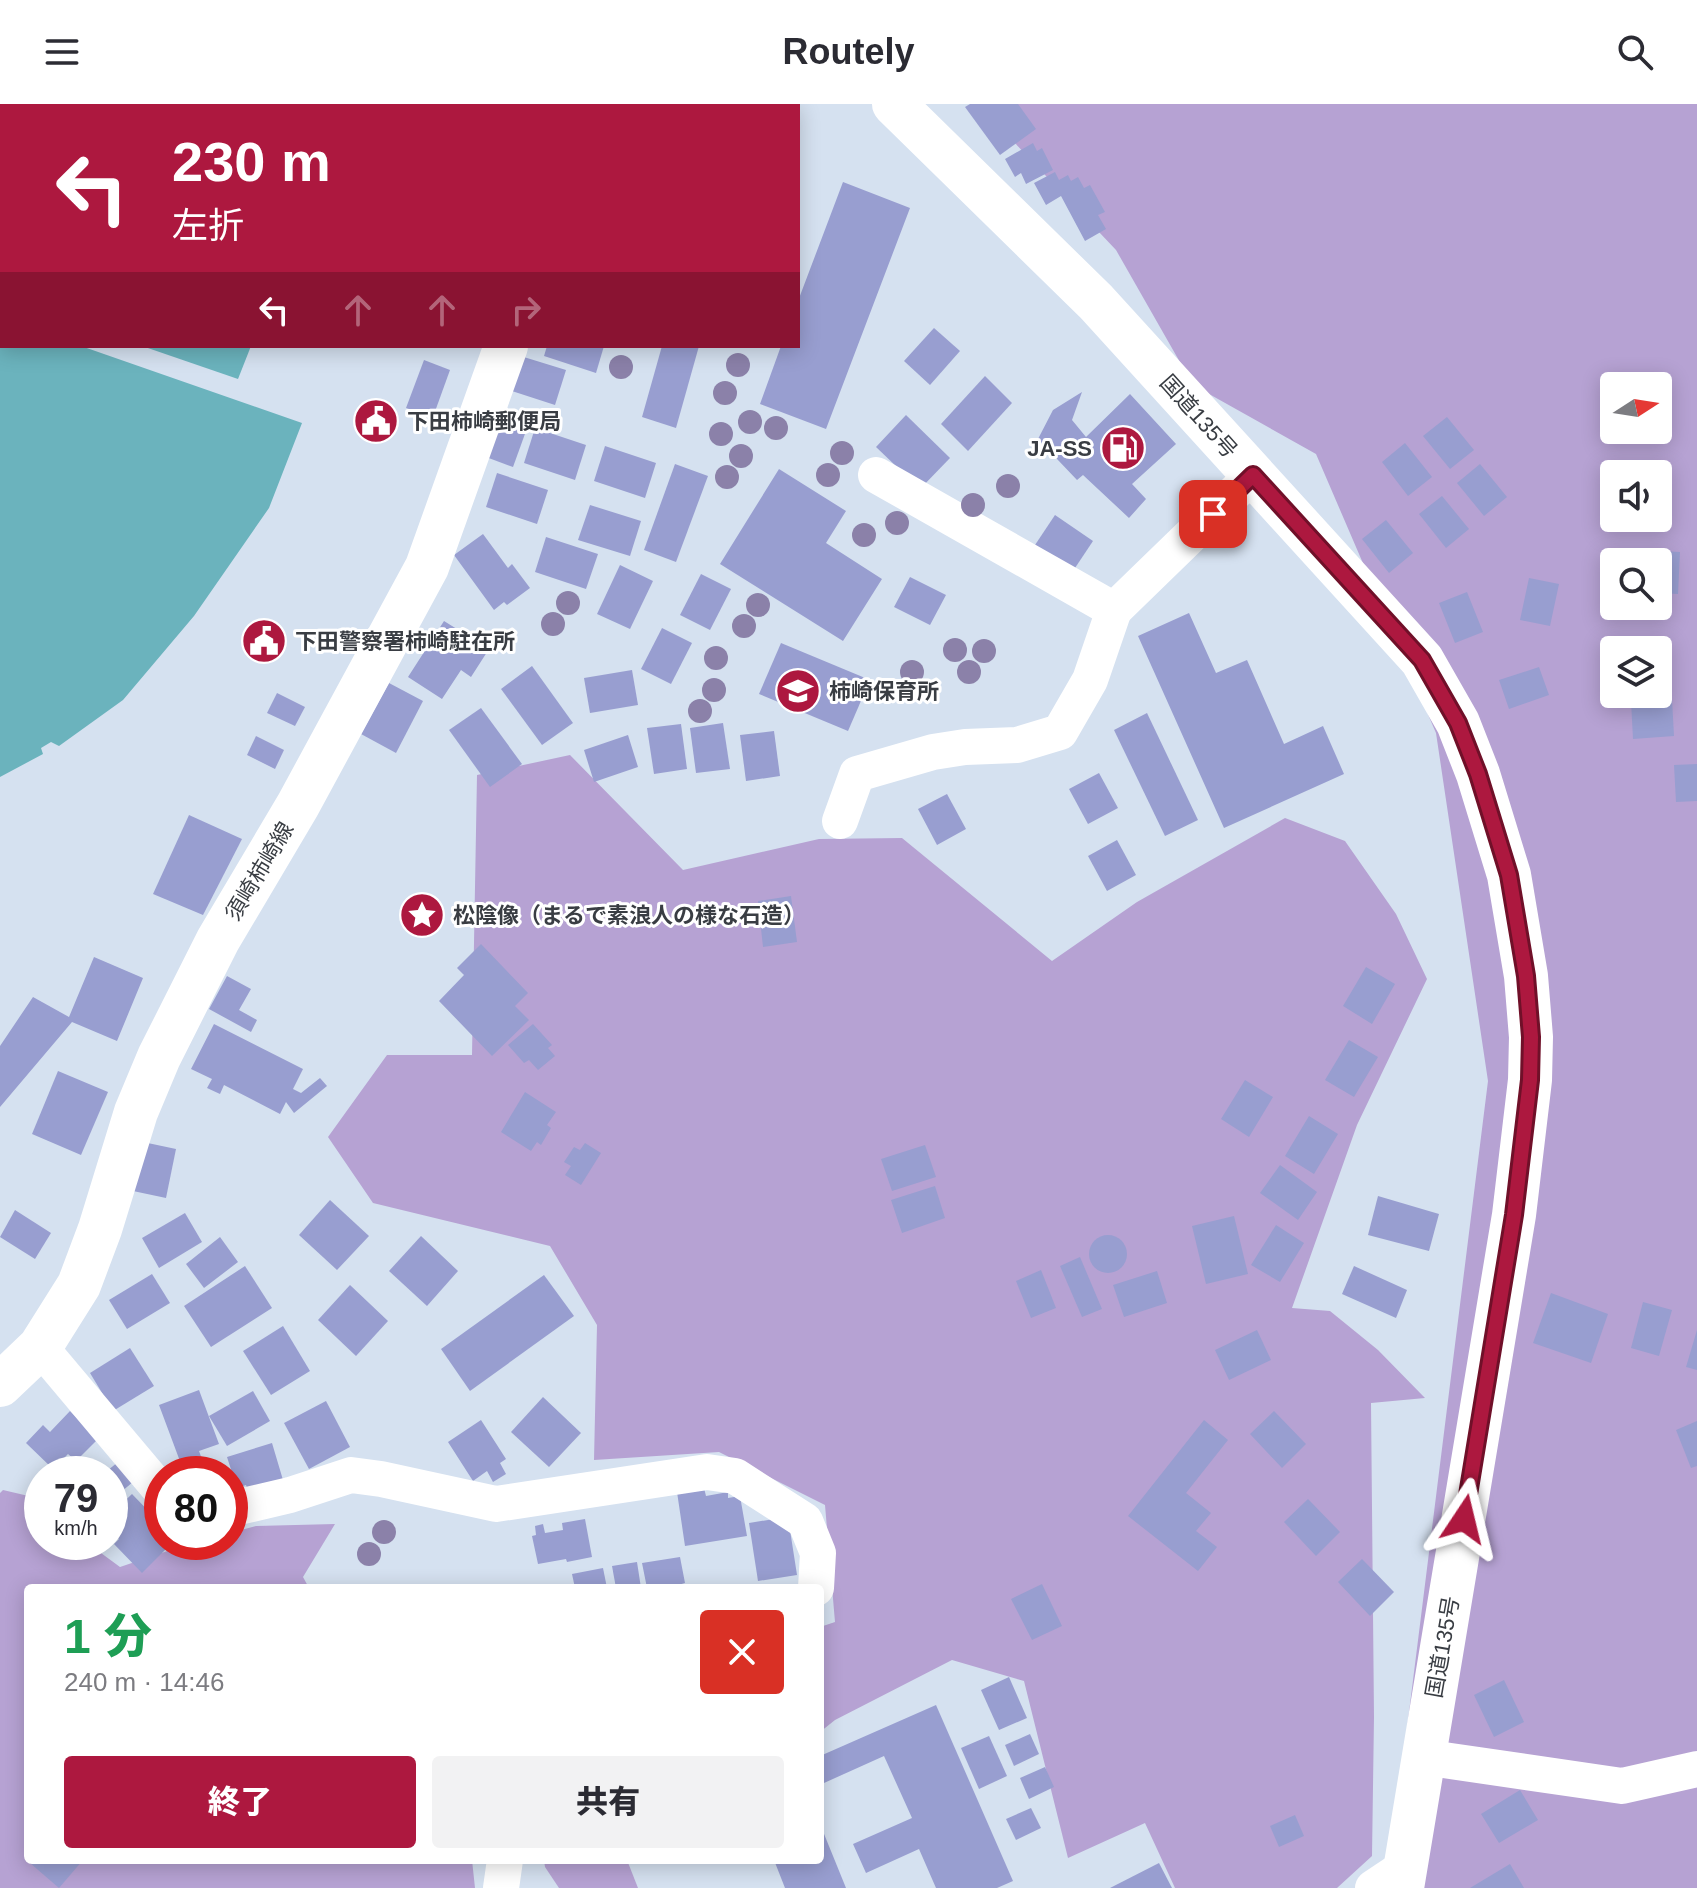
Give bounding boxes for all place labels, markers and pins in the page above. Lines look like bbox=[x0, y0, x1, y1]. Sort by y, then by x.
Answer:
public building icon: 下田柿崎郵便局 bbox=[352, 397, 400, 445]
place label: 下田柿崎郵便局 bbox=[407, 409, 561, 434]
fuel station icon: JA-SS bbox=[1099, 424, 1147, 472]
place label: JA-SS bbox=[1027, 436, 1092, 461]
pin bbox=[1179, 480, 1247, 548]
public building icon: 下田警察署柿崎駐在所 bbox=[240, 617, 288, 665]
place label: 下田警察署柿崎駐在所 bbox=[295, 629, 515, 654]
school or university icon: 柿崎保育所 bbox=[774, 667, 822, 715]
place label: 柿崎保育所 bbox=[829, 679, 939, 704]
place icon: 松陰像（まるで素浪人の様な石造） bbox=[398, 891, 446, 939]
place label: 松陰像（まるで素浪人の様な石造） bbox=[453, 903, 805, 928]

